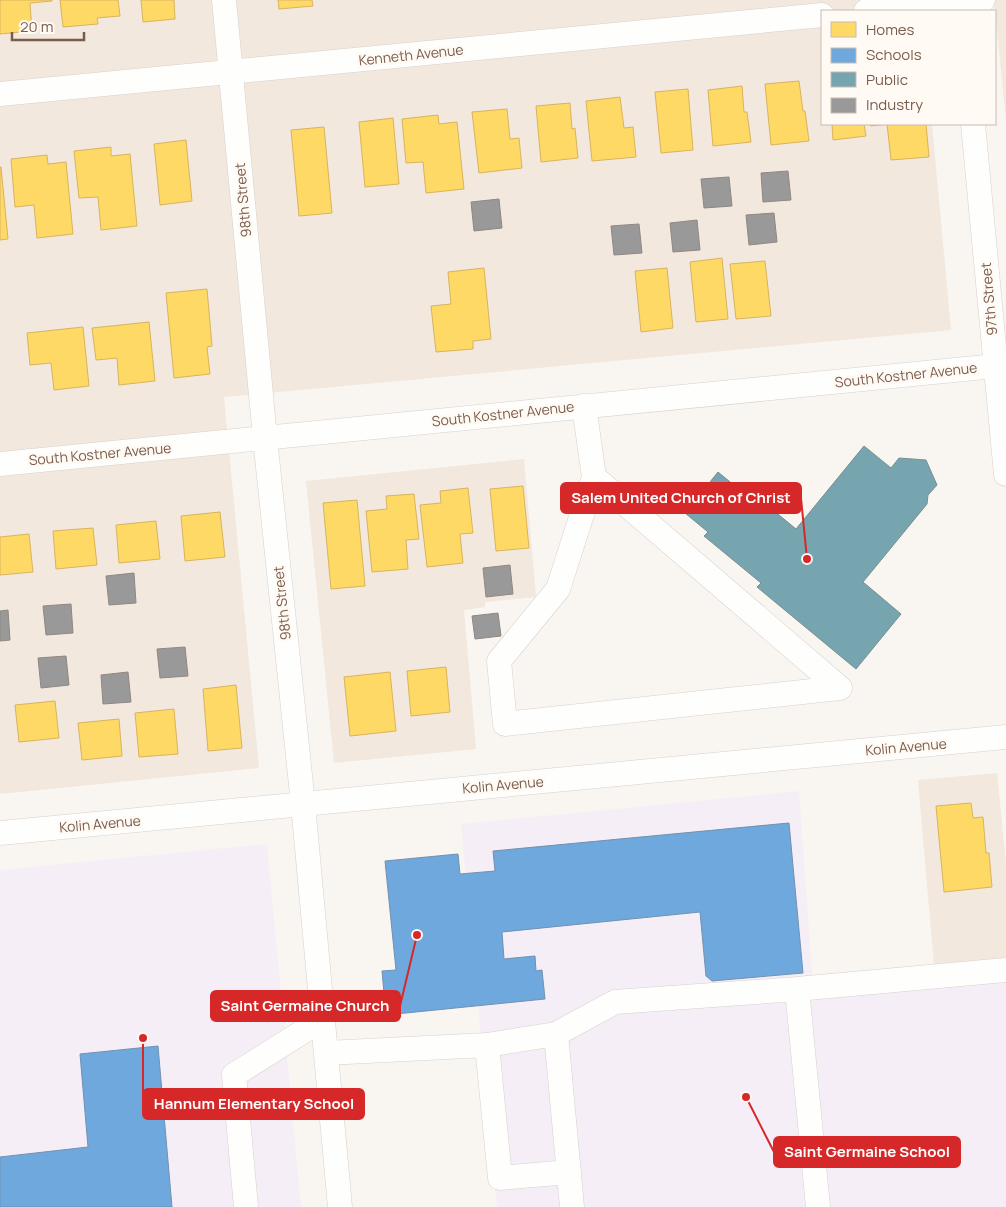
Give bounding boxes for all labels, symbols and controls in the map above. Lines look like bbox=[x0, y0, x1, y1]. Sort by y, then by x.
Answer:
scale bar bbox=[12, 10, 85, 42]
legend bbox=[821, 10, 996, 125]
text: 20 m bbox=[20, 16, 53, 37]
text: Homes bbox=[866, 19, 915, 40]
street label: Kenneth Avenue bbox=[358, 40, 464, 69]
text: Schools bbox=[866, 44, 922, 65]
text: Public bbox=[866, 69, 908, 90]
text: Industry bbox=[866, 94, 923, 115]
street label: 98th Street bbox=[230, 162, 255, 238]
street label: 97th Street bbox=[976, 261, 1001, 336]
street label: South Kostner Avenue bbox=[834, 358, 978, 391]
street label: South Kostner Avenue bbox=[431, 397, 575, 430]
street label: South Kostner Avenue bbox=[28, 438, 172, 469]
callout: Salem United Church of Christ bbox=[561, 483, 801, 513]
text: Salem United Church of Christ bbox=[571, 487, 791, 508]
street label: 98th Street bbox=[268, 565, 295, 641]
street label: Kolin Avenue bbox=[864, 733, 947, 760]
street label: Kolin Avenue bbox=[461, 771, 544, 798]
street label: Kolin Avenue bbox=[58, 810, 141, 837]
callout: Saint Germaine Church bbox=[211, 991, 400, 1021]
text: Saint Germaine Church bbox=[221, 995, 389, 1016]
callout: Hannum Elementary School bbox=[143, 1089, 364, 1119]
text: Hannum Elementary School bbox=[154, 1093, 354, 1114]
callout: Saint Germaine School bbox=[774, 1137, 960, 1167]
text: Saint Germaine School bbox=[784, 1141, 950, 1162]

